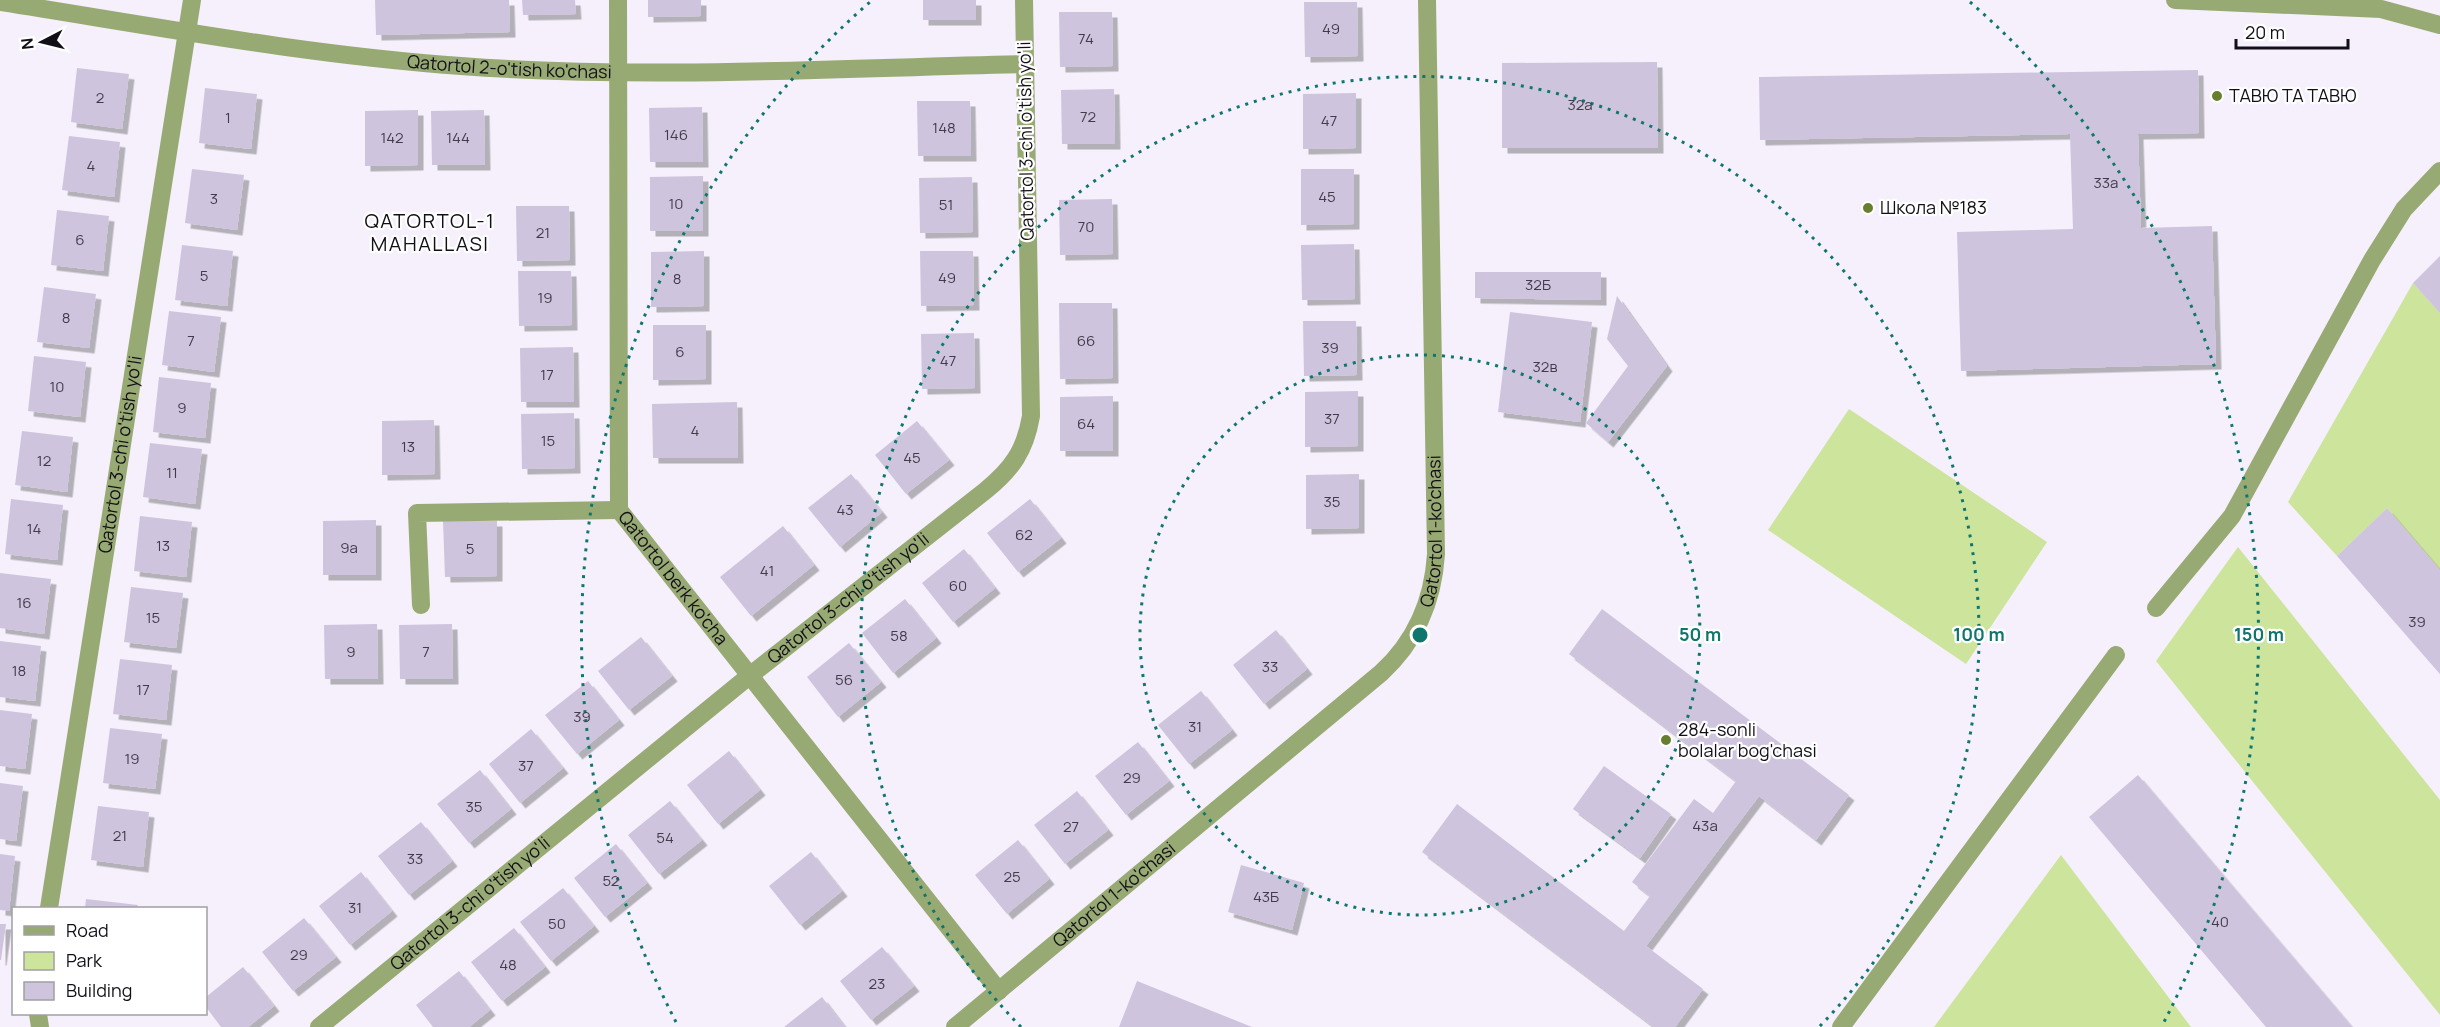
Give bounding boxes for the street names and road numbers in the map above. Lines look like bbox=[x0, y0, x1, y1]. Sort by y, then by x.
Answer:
street label: Qatortol 3-chi o'tish yo'li bbox=[1011, 41, 1039, 241]
street label: Qatortol 2-o'tish ko'chasi bbox=[406, 49, 612, 83]
street label: Qatortol 3-chi o'tish yo'li bbox=[92, 354, 147, 555]
street label: Qatortol 1-ko'chasi bbox=[1413, 455, 1447, 610]
street label: Qatortol berk ko'cha bbox=[613, 506, 734, 650]
street label: Qatortol 3-chi o'tish yo'li bbox=[762, 527, 933, 669]
street label: Qatortol 3-chi o'tish yo'li bbox=[385, 831, 554, 975]
street label: Qatortol 1-ko'chasi bbox=[1047, 836, 1180, 952]

